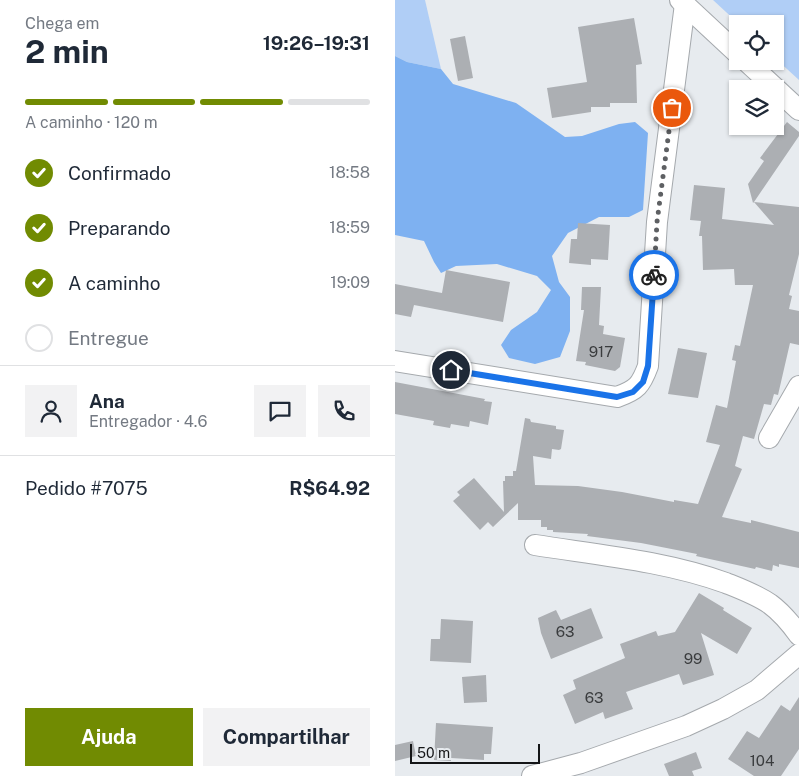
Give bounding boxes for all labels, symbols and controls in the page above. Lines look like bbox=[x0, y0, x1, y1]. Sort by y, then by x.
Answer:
text: Chega em bbox=[25, 14, 99, 33]
map controls bbox=[729, 15, 784, 135]
button: locate bbox=[729, 15, 784, 70]
text: 19:26–19:31 bbox=[263, 32, 370, 54]
text: 2 min bbox=[25, 33, 109, 70]
button: layers bbox=[729, 80, 784, 135]
pin bbox=[651, 87, 693, 129]
icon: bag bbox=[658, 94, 686, 122]
text: A caminho · 120 m bbox=[25, 113, 158, 132]
icon: check bbox=[25, 159, 53, 187]
text: Confirmado bbox=[68, 162, 171, 184]
text: 18:58 bbox=[329, 163, 370, 182]
icon: check bbox=[25, 214, 53, 242]
text: Preparando bbox=[68, 217, 170, 239]
text: 18:59 bbox=[329, 218, 370, 237]
courier bbox=[629, 250, 679, 300]
icon: bike bbox=[640, 261, 668, 289]
icon: check bbox=[25, 269, 53, 297]
text: A caminho bbox=[68, 272, 161, 294]
text: 19:09 bbox=[330, 273, 370, 292]
text: Entregue bbox=[68, 327, 149, 349]
house number: 917 bbox=[589, 343, 613, 360]
pin bbox=[430, 349, 472, 391]
icon: home bbox=[437, 356, 465, 384]
button: person bbox=[25, 385, 77, 437]
button: chat bbox=[254, 385, 306, 437]
button: phone bbox=[318, 385, 370, 437]
text: Ana bbox=[89, 390, 125, 412]
text: Entregador · 4.6 bbox=[89, 412, 207, 431]
text: Pedido #7075 bbox=[25, 477, 148, 499]
text: R$64.92 bbox=[289, 477, 370, 499]
house number: 63 bbox=[556, 623, 574, 640]
house number: 99 bbox=[684, 650, 702, 667]
house number: 63 bbox=[585, 689, 603, 706]
button: Ajuda bbox=[25, 708, 193, 766]
button: Compartilhar bbox=[203, 708, 370, 766]
scale bar bbox=[410, 741, 540, 764]
text: 50 m bbox=[417, 745, 450, 761]
house number: 104 bbox=[750, 752, 774, 769]

